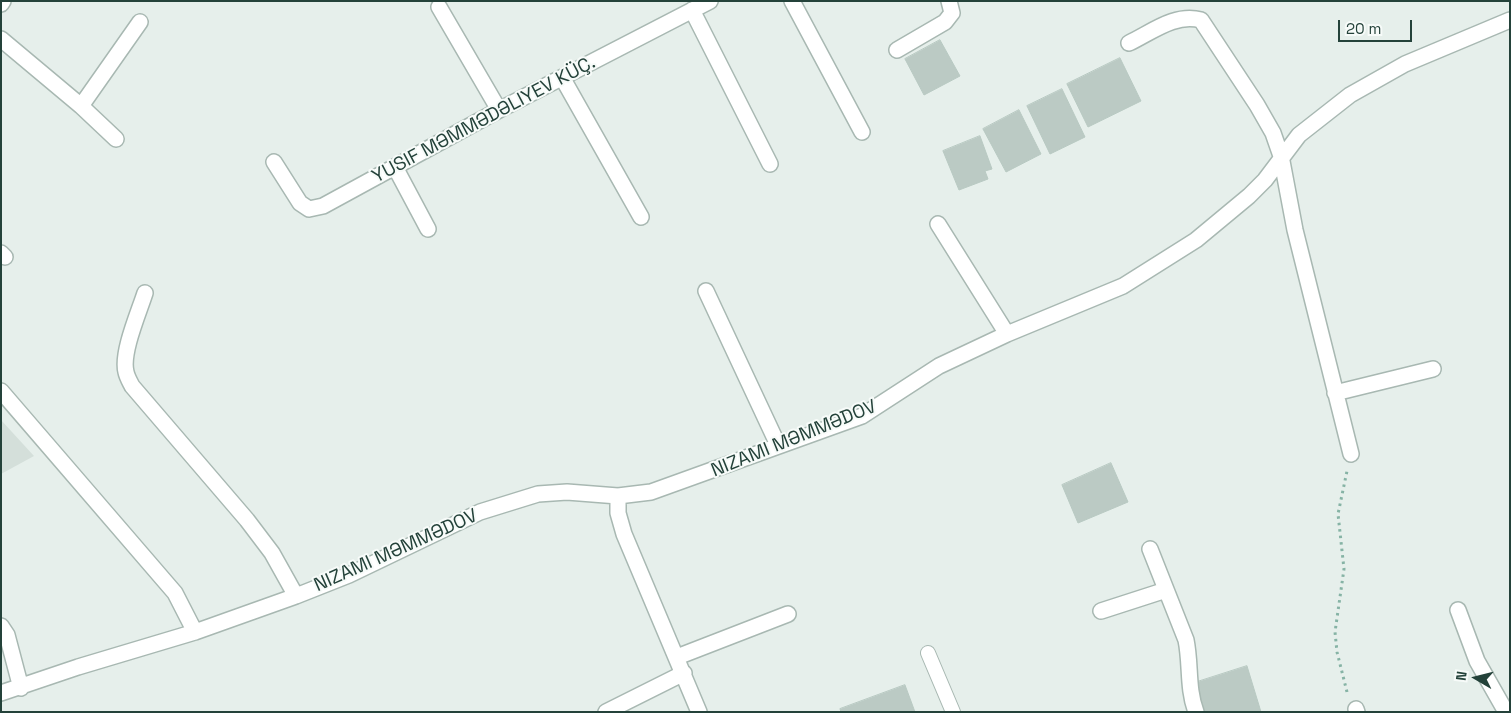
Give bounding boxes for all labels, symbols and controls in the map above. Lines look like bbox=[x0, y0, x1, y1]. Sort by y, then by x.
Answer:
scale bar bbox=[1341, 10, 1415, 42]
text: 20 m bbox=[1346, 19, 1381, 38]
street label: YUSIF MƏMMƏDƏLIYEV KÜÇ. bbox=[369, 51, 599, 189]
street label: NIZAMI MƏMMƏDOV bbox=[708, 395, 880, 483]
street label: NIZAMI MƏMMƏDOV bbox=[311, 505, 481, 597]
north arrow bbox=[1451, 653, 1501, 703]
text: N bbox=[1452, 670, 1471, 682]

